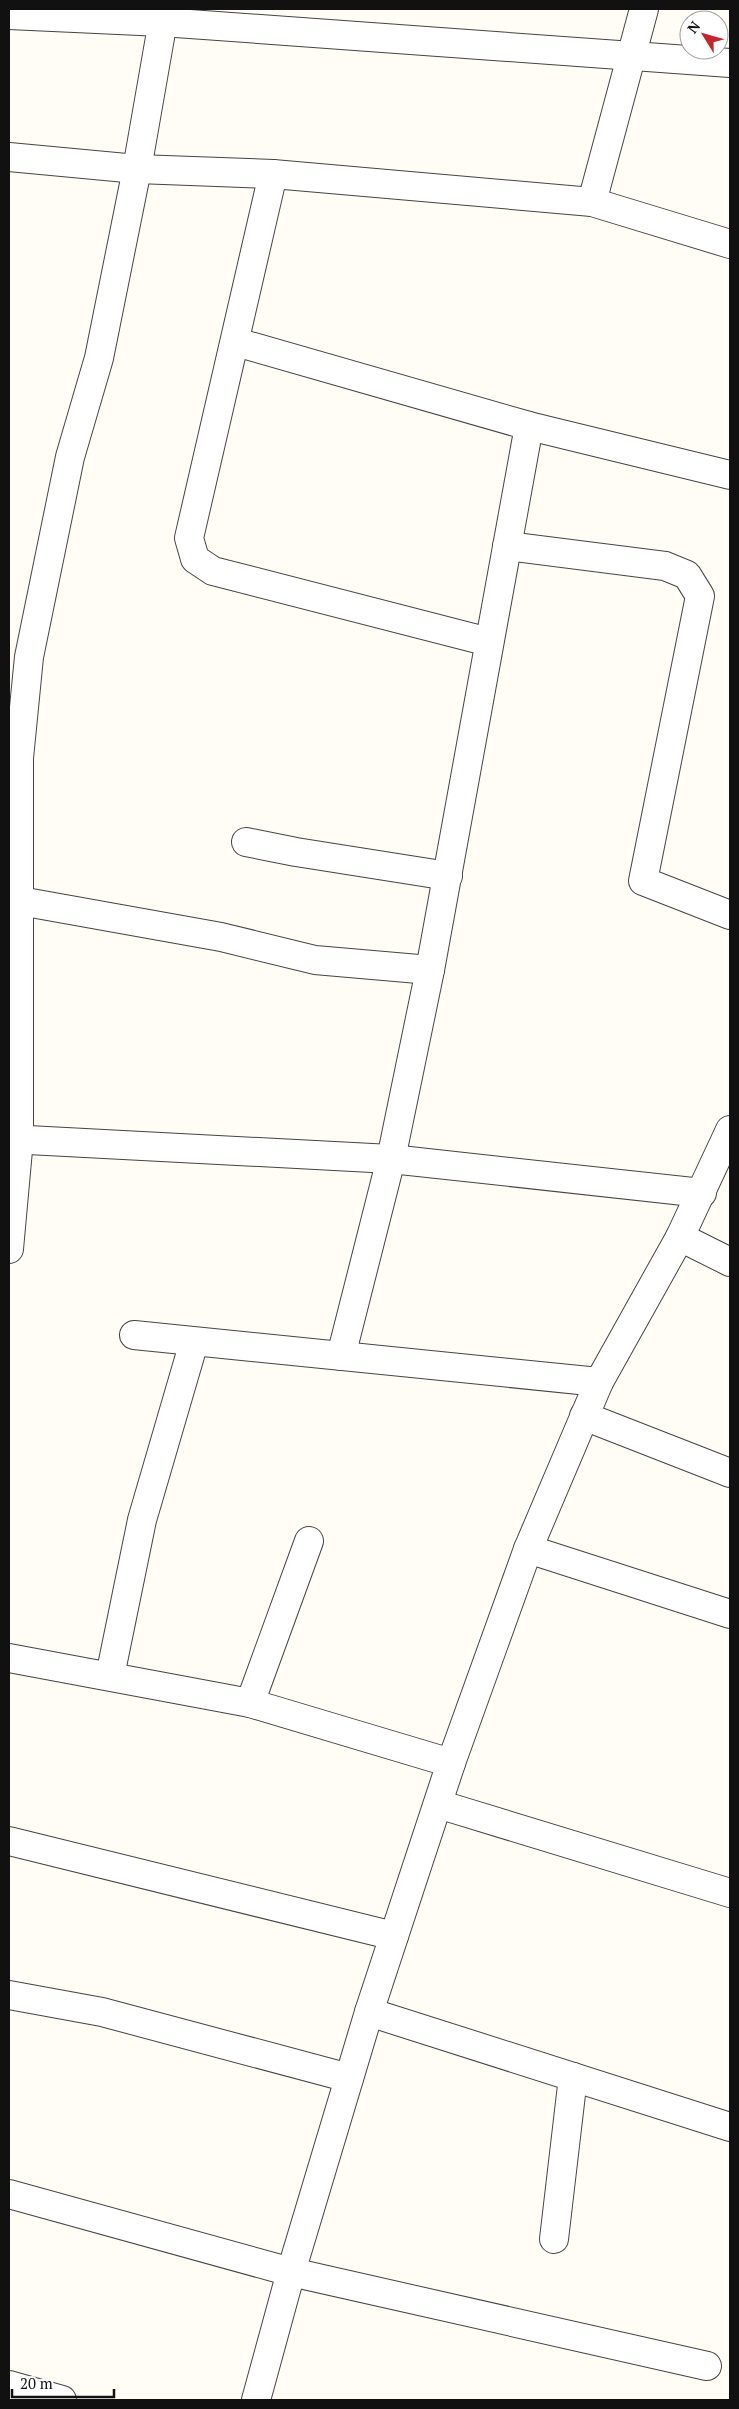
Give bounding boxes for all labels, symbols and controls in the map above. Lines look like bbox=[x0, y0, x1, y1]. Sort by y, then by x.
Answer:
north arrow bbox=[679, 10, 729, 60]
text: N bbox=[682, 17, 704, 37]
scale bar bbox=[12, 2366, 115, 2398]
text: 20 m bbox=[20, 2373, 53, 2393]

